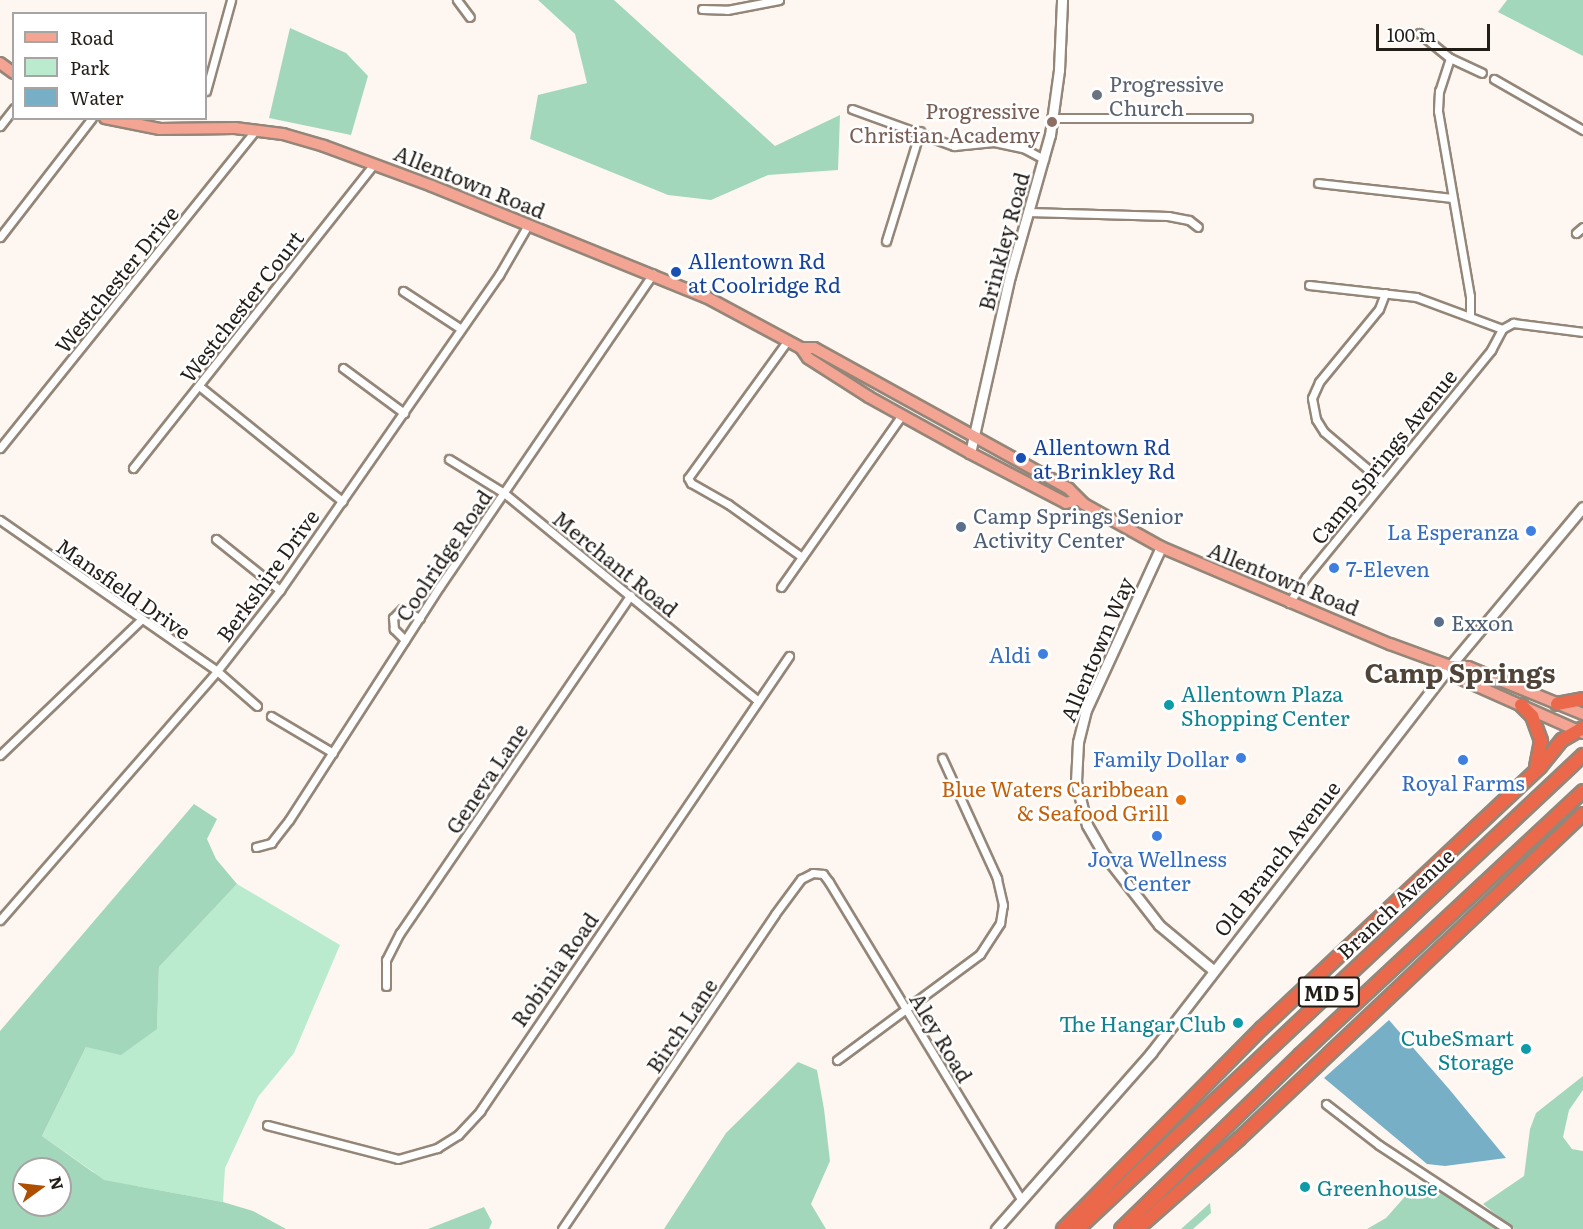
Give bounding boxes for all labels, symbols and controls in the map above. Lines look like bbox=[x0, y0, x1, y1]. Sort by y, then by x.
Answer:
legend bbox=[12, 12, 207, 120]
scale bar bbox=[1379, 12, 1493, 50]
text: 100 m bbox=[1387, 21, 1436, 48]
text: Road bbox=[70, 24, 114, 51]
text: Park bbox=[70, 54, 109, 81]
place label: Progressive Church bbox=[1109, 70, 1224, 120]
text: Water bbox=[70, 84, 123, 111]
marker: Progressive Church bbox=[1090, 88, 1104, 102]
place label: Progressive Christian Academy bbox=[849, 97, 1040, 147]
marker: Progressive Christian Academy bbox=[1045, 115, 1059, 129]
street label: Allentown Road bbox=[391, 139, 549, 223]
street label: Brinkley Road bbox=[972, 169, 1034, 313]
street label: Westchester Drive bbox=[49, 200, 183, 358]
street label: Westchester Court bbox=[174, 225, 308, 387]
place label: Allentown Rd at Coolridge Rd bbox=[688, 247, 841, 297]
marker: Allentown Rd at Coolridge Rd bbox=[669, 265, 683, 279]
street label: Camp Springs Avenue bbox=[1305, 363, 1461, 549]
place label: Allentown Rd at Brinkley Rd bbox=[1033, 433, 1175, 483]
marker: Allentown Rd at Brinkley Rd bbox=[1014, 451, 1028, 465]
street label: Coolridge Road bbox=[390, 485, 496, 625]
place label: Camp Springs Senior Activity Center bbox=[973, 502, 1183, 552]
street label: Berkshire Drive bbox=[211, 504, 323, 646]
street label: Merchant Road bbox=[549, 505, 683, 621]
place label: La Esperanza bbox=[1387, 518, 1519, 544]
marker: Camp Springs Senior Activity Center bbox=[954, 520, 968, 534]
marker: La Esperanza bbox=[1524, 524, 1538, 538]
street label: Mansfield Drive bbox=[52, 532, 196, 644]
street label: Allentown Road bbox=[1205, 536, 1363, 620]
place label: 7-Eleven bbox=[1346, 555, 1430, 581]
marker: 7-Eleven bbox=[1327, 561, 1341, 575]
street label: Allentown Way bbox=[1054, 573, 1138, 725]
place label: Exxon bbox=[1451, 609, 1514, 635]
marker: Exxon bbox=[1432, 615, 1446, 629]
place label: Aldi bbox=[989, 641, 1031, 667]
marker: Aldi bbox=[1036, 647, 1050, 661]
district label: Camp Springs bbox=[1365, 656, 1555, 688]
place label: Allentown Plaza Shopping Center bbox=[1181, 680, 1350, 730]
marker: Allentown Plaza Shopping Center bbox=[1162, 698, 1176, 712]
street label: Geneva Lane bbox=[440, 718, 532, 838]
place label: Family Dollar bbox=[1093, 745, 1229, 771]
marker: Family Dollar bbox=[1234, 751, 1248, 765]
marker: Royal Farms bbox=[1456, 753, 1470, 767]
place label: Royal Farms bbox=[1401, 769, 1525, 795]
place label: Blue Waters Caribbean & Seafood Grill bbox=[941, 775, 1169, 825]
street label: Old Branch Avenue bbox=[1207, 775, 1345, 941]
marker: Blue Waters Caribbean & Seafood Grill bbox=[1174, 793, 1188, 807]
marker: Jova Wellness Center bbox=[1150, 829, 1164, 843]
street label: Branch Avenue bbox=[1331, 842, 1459, 964]
place label: Jova Wellness Center bbox=[1087, 845, 1227, 895]
street label: Robinia Road bbox=[505, 907, 603, 1031]
street label: Birch Lane bbox=[640, 973, 722, 1077]
road number: MD 5 bbox=[1298, 975, 1360, 1009]
street label: Aley Road bbox=[905, 988, 979, 1086]
place label: The Hangar Club bbox=[1059, 1010, 1226, 1036]
marker: The Hangar Club bbox=[1231, 1016, 1245, 1030]
place label: CubeSmart Storage bbox=[1401, 1024, 1514, 1074]
marker: CubeSmart Storage bbox=[1519, 1042, 1533, 1056]
north arrow bbox=[12, 1157, 72, 1217]
text: N bbox=[44, 1173, 71, 1192]
place label: Greenhouse bbox=[1317, 1174, 1438, 1200]
marker: Greenhouse bbox=[1298, 1180, 1312, 1194]

